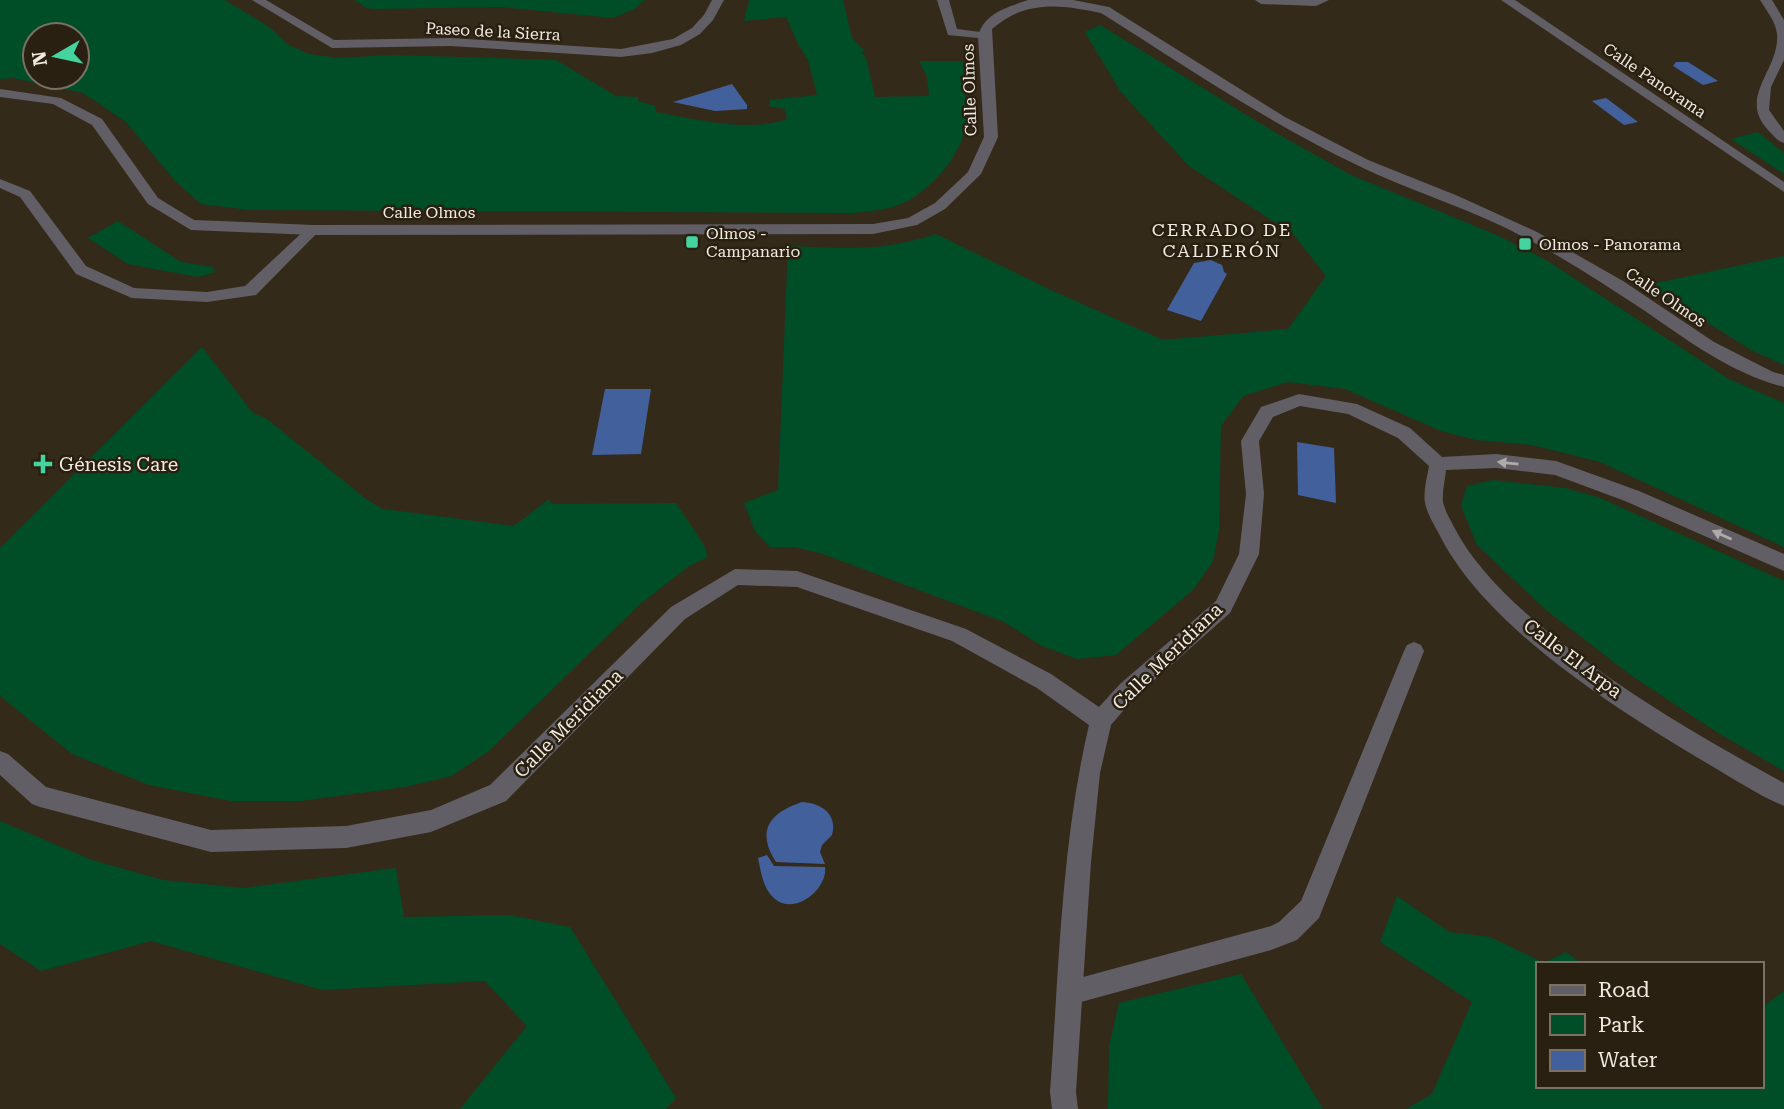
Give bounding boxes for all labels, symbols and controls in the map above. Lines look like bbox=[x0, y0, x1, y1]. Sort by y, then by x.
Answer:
street label: Paseo de la Sierra bbox=[425, 18, 561, 45]
north arrow bbox=[21, 21, 91, 91]
street label: Calle Panorama bbox=[1600, 39, 1710, 122]
street label: Calle Olmos bbox=[958, 43, 981, 137]
text: N bbox=[27, 49, 52, 68]
street label: Calle Olmos bbox=[383, 203, 476, 222]
district label: CERRADO DE CALDERÓN bbox=[1152, 219, 1292, 261]
place label: Olmos - Campanario bbox=[706, 224, 800, 261]
marker: Olmos - Campanario bbox=[684, 234, 700, 250]
place label: Olmos - Panorama bbox=[1539, 235, 1681, 254]
marker: Olmos - Panorama bbox=[1517, 236, 1533, 252]
street label: Calle Olmos bbox=[1622, 264, 1710, 331]
place label: Génesis Care bbox=[59, 453, 178, 476]
marker: Génesis Care bbox=[33, 454, 53, 474]
one-way arrow bbox=[1496, 457, 1518, 468]
one-way arrow bbox=[1711, 529, 1732, 540]
street label: Calle Meridiana bbox=[1107, 598, 1228, 715]
street label: Calle El Arpa bbox=[1519, 614, 1627, 703]
street label: Calle Meridiana bbox=[509, 664, 628, 782]
legend bbox=[1536, 962, 1763, 1088]
text: Road bbox=[1598, 978, 1650, 1002]
text: Park bbox=[1598, 1013, 1644, 1037]
text: Water bbox=[1598, 1048, 1658, 1072]

